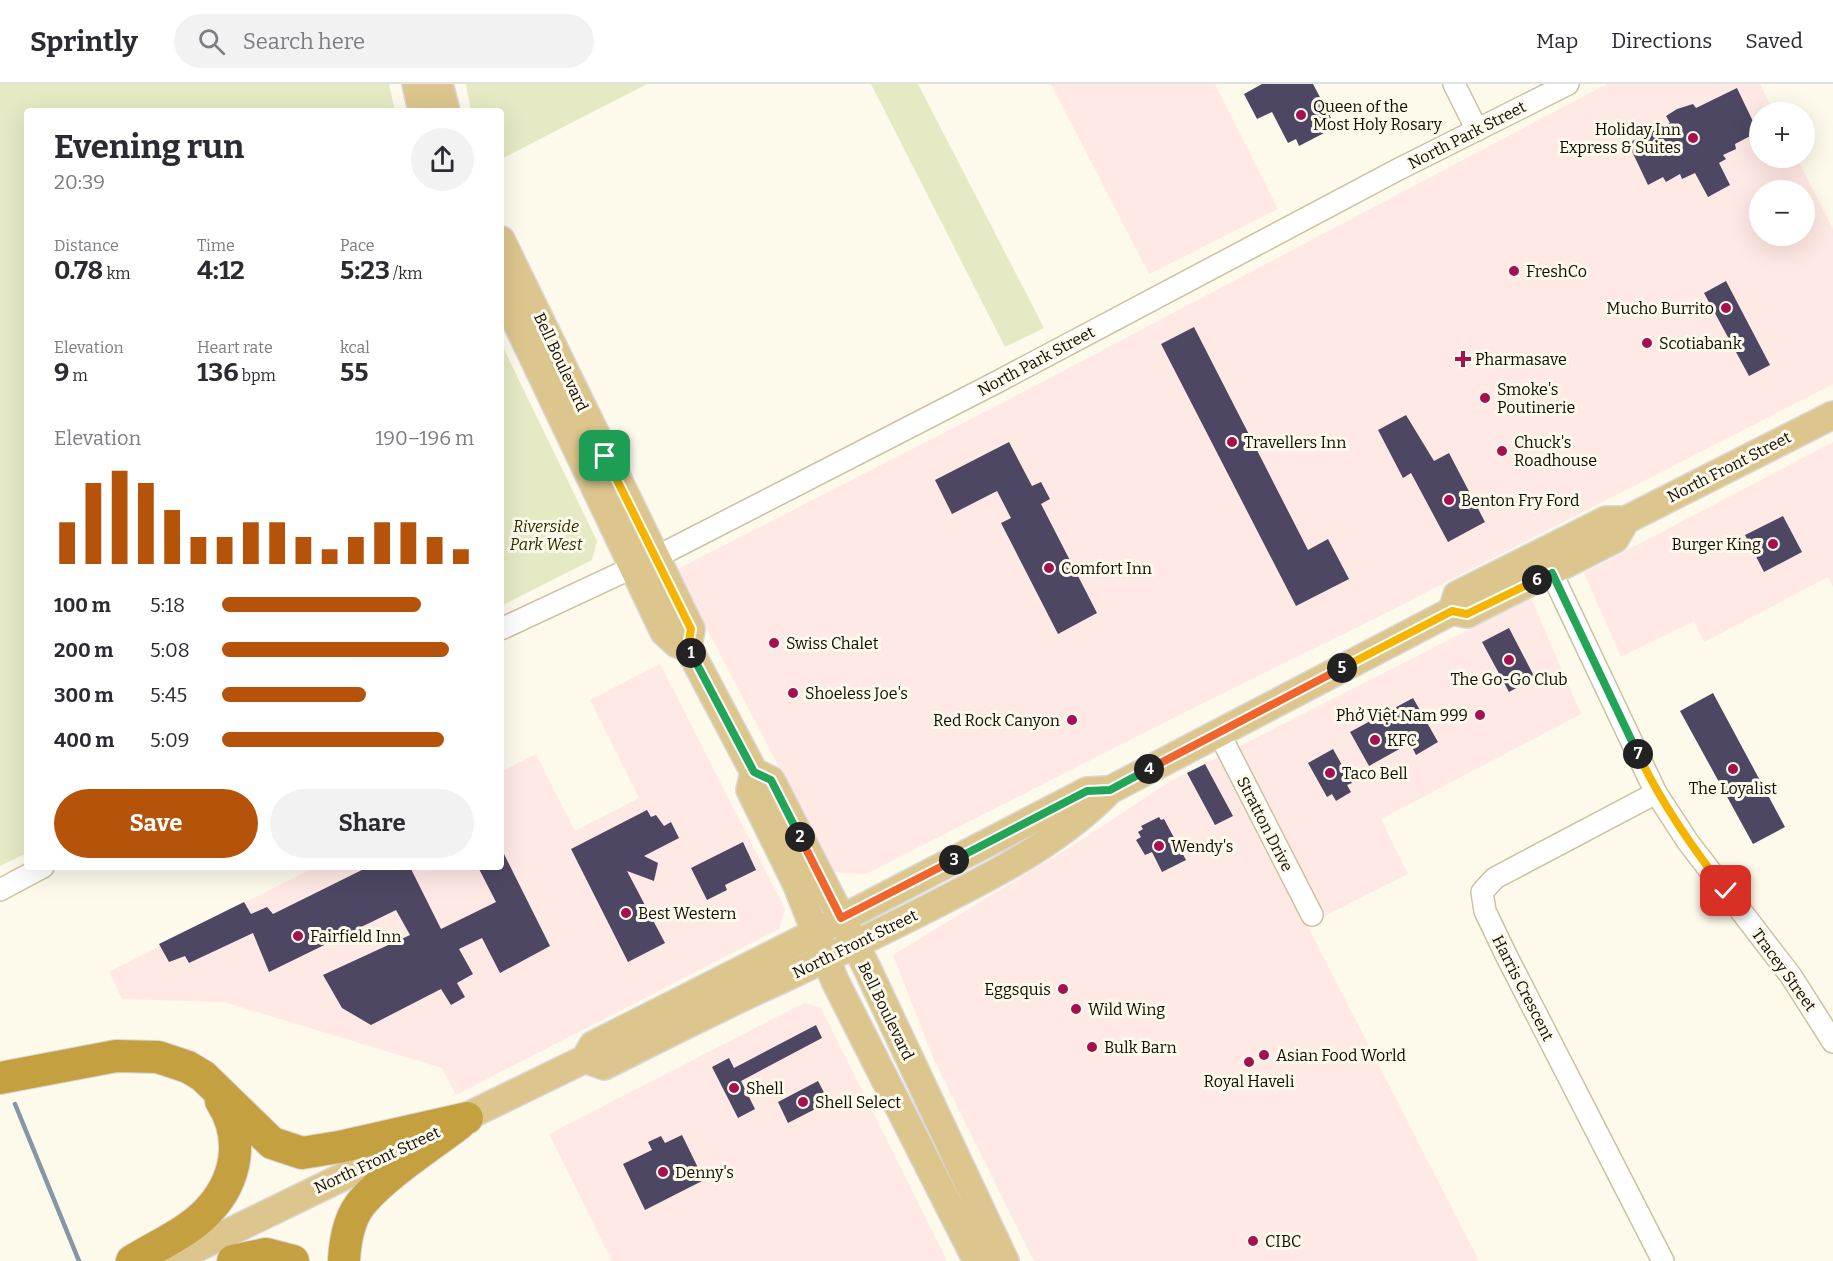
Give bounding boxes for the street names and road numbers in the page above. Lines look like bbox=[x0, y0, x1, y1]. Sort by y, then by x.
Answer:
street label: North Park Street bbox=[1405, 97, 1529, 173]
street label: Bell Boulevard bbox=[530, 310, 592, 415]
street label: North Park Street bbox=[974, 322, 1098, 400]
street label: North Front Street bbox=[1664, 427, 1794, 506]
street label: Stratton Drive bbox=[1233, 773, 1297, 875]
street label: North Front Street bbox=[790, 905, 921, 982]
street label: Tracey Street bbox=[1748, 925, 1820, 1015]
street label: Harris Crescent bbox=[1488, 932, 1558, 1044]
street label: Bell Boulevard bbox=[854, 959, 918, 1064]
street label: North Front Street bbox=[311, 1122, 443, 1197]

